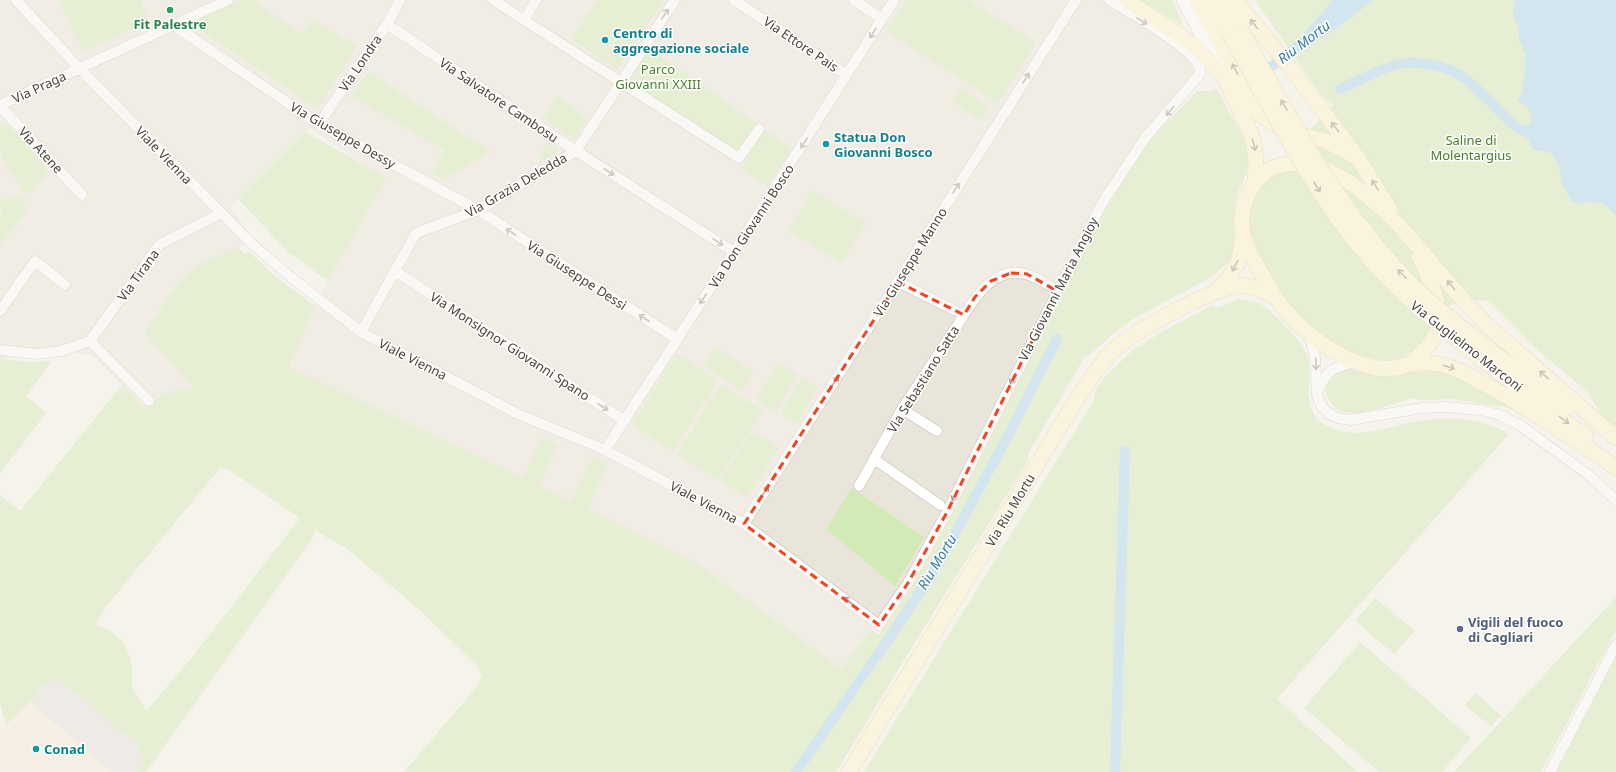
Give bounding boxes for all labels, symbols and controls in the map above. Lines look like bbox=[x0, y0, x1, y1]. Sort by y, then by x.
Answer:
marker: Fit Palestre bbox=[165, 5, 175, 15]
one-way arrow bbox=[662, 8, 670, 20]
street label: Via Ettore Pais bbox=[760, 12, 842, 76]
place label: Fit Palestre bbox=[133, 15, 207, 33]
water label: Riu Mortu bbox=[1273, 16, 1334, 68]
one-way arrow bbox=[1136, 17, 1147, 25]
one-way arrow bbox=[1250, 18, 1259, 29]
place label: Centro di aggregazione sociale bbox=[613, 24, 749, 57]
one-way arrow bbox=[869, 27, 877, 38]
street label: Via Londra bbox=[334, 31, 386, 95]
marker: Centro di aggregazione sociale bbox=[600, 35, 610, 45]
street label: Via Salvatore Cambosu bbox=[436, 53, 562, 147]
park label: Parco Giovanni XXIII bbox=[615, 60, 701, 93]
one-way arrow bbox=[1230, 63, 1238, 75]
street label: Via Praga bbox=[9, 67, 69, 107]
one-way arrow bbox=[1022, 73, 1030, 84]
street label: Via Giuseppe Dessy bbox=[287, 97, 399, 173]
one-way arrow bbox=[1279, 99, 1287, 111]
one-way arrow bbox=[1165, 105, 1174, 116]
one-way arrow bbox=[1330, 121, 1339, 132]
street label: Viale Vienna bbox=[132, 122, 196, 188]
street label: Via Atene bbox=[15, 123, 67, 177]
place label: Statua Don Giovanni Bosco bbox=[834, 128, 933, 161]
park label: Saline di Molentargius bbox=[1430, 131, 1512, 164]
one-way arrow bbox=[800, 137, 808, 148]
one-way arrow bbox=[1251, 138, 1258, 151]
marker: Statua Don Giovanni Bosco bbox=[821, 139, 831, 149]
street label: Via Grazia Deledda bbox=[462, 149, 570, 221]
street label: Via Don Giovanni Bosco bbox=[704, 160, 798, 291]
one-way arrow bbox=[603, 168, 614, 176]
one-way arrow bbox=[1371, 179, 1379, 191]
one-way arrow bbox=[1313, 181, 1321, 192]
one-way arrow bbox=[953, 182, 961, 194]
street label: Via Giuseppe Manno bbox=[869, 204, 951, 320]
street label: Via Giovanni Maria Angioy bbox=[1014, 214, 1102, 364]
one-way arrow bbox=[506, 228, 517, 236]
street label: Via Giuseppe Dessì bbox=[524, 236, 630, 314]
one-way arrow bbox=[712, 239, 724, 247]
street label: Via Tirana bbox=[113, 245, 163, 305]
one-way arrow bbox=[1231, 260, 1239, 272]
one-way arrow bbox=[1397, 269, 1407, 279]
one-way arrow bbox=[1446, 280, 1455, 291]
street label: Via Monsignor Giovanni Spano bbox=[427, 287, 594, 405]
one-way arrow bbox=[699, 293, 707, 304]
street label: Via Guglielmo Marconi bbox=[1407, 296, 1527, 396]
one-way arrow bbox=[639, 314, 650, 322]
street label: Via Sebastiano Satta bbox=[883, 322, 963, 436]
street label: Viale Vienna bbox=[376, 334, 450, 384]
one-way arrow bbox=[1312, 357, 1319, 370]
one-way arrow bbox=[1443, 364, 1456, 371]
one-way arrow bbox=[1539, 371, 1550, 380]
one-way arrow bbox=[1009, 373, 1016, 385]
one-way arrow bbox=[831, 376, 839, 387]
one-way arrow bbox=[597, 403, 608, 411]
one-way arrow bbox=[1558, 415, 1569, 424]
street label: Via Riu Mortu bbox=[981, 470, 1039, 550]
street label: Viale Vienna bbox=[667, 477, 741, 527]
one-way arrow bbox=[762, 485, 770, 497]
one-way arrow bbox=[951, 489, 958, 501]
water label: Riu Mortu bbox=[913, 531, 961, 593]
one-way arrow bbox=[843, 597, 854, 605]
place label: Vigili del fuoco di Cagliari bbox=[1468, 613, 1563, 646]
marker: Vigili del fuoco di Cagliari bbox=[1455, 624, 1465, 634]
place label: Conad bbox=[44, 740, 85, 758]
marker: Conad bbox=[31, 744, 41, 754]

